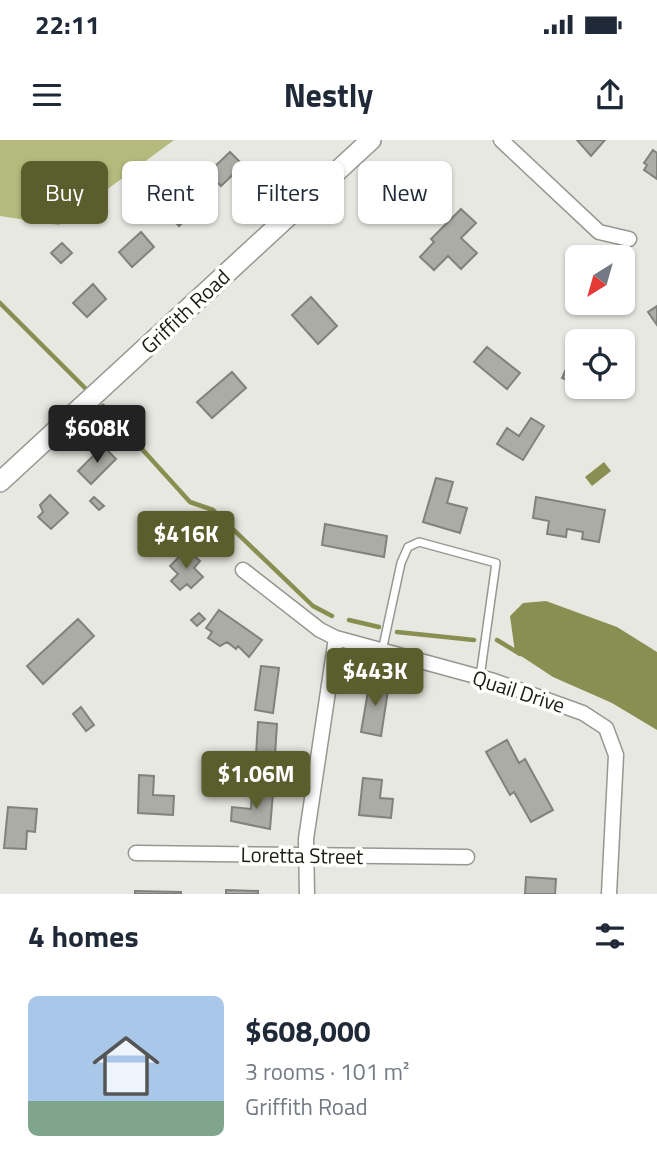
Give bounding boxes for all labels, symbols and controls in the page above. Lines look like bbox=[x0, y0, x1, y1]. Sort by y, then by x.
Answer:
text: 22:11 bbox=[35, 5, 100, 44]
text: Nestly bbox=[284, 71, 373, 119]
icon: menu bbox=[28, 76, 66, 114]
icon: share bbox=[591, 76, 629, 114]
chip: Buy bbox=[21, 161, 108, 224]
chip: Rent bbox=[122, 161, 218, 224]
chip: Filters bbox=[232, 161, 344, 224]
chip: New bbox=[358, 161, 452, 224]
north arrow bbox=[565, 245, 635, 315]
map controls bbox=[565, 245, 635, 399]
street label: Griffith Road bbox=[133, 261, 237, 361]
button: locate bbox=[565, 329, 635, 399]
pin: $608K bbox=[48, 406, 146, 465]
text: $608K bbox=[64, 410, 130, 445]
pin: $416K bbox=[137, 512, 235, 571]
text: $416K bbox=[153, 516, 219, 551]
pin: $443K bbox=[326, 648, 424, 708]
text: $443K bbox=[342, 653, 408, 688]
street label: Quail Drive bbox=[469, 661, 569, 721]
pin: $1.06M bbox=[199, 752, 313, 811]
text: $1.06M bbox=[217, 756, 295, 791]
street label: Loretta Street bbox=[240, 838, 364, 872]
text: 4 homes bbox=[28, 913, 139, 959]
icon: filters bbox=[591, 917, 629, 955]
text: $608,000 bbox=[245, 1008, 371, 1054]
icon: home bbox=[84, 1024, 168, 1108]
text: 3 rooms · 101 m² bbox=[245, 1054, 409, 1089]
text: Griffith Road bbox=[245, 1089, 368, 1124]

